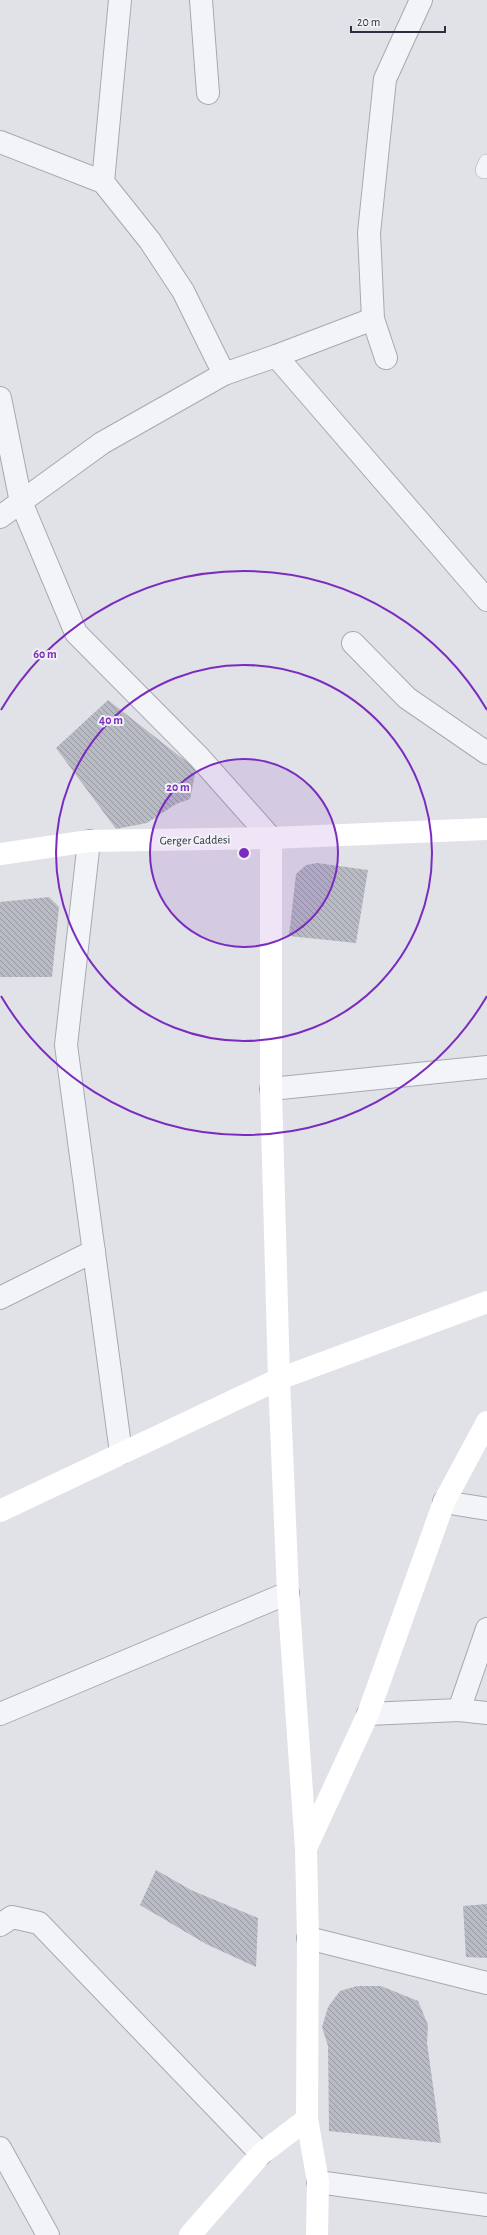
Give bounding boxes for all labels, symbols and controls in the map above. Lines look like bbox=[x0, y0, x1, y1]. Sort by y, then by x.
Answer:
scale bar bbox=[351, 8, 445, 34]
text: 20 m bbox=[357, 16, 380, 28]
text: 60 m bbox=[33, 648, 57, 660]
text: 40 m bbox=[99, 714, 123, 726]
text: 20 m bbox=[166, 781, 190, 793]
street label: Gerger Caddesi bbox=[160, 833, 230, 847]
centre of rings bbox=[237, 846, 251, 860]

